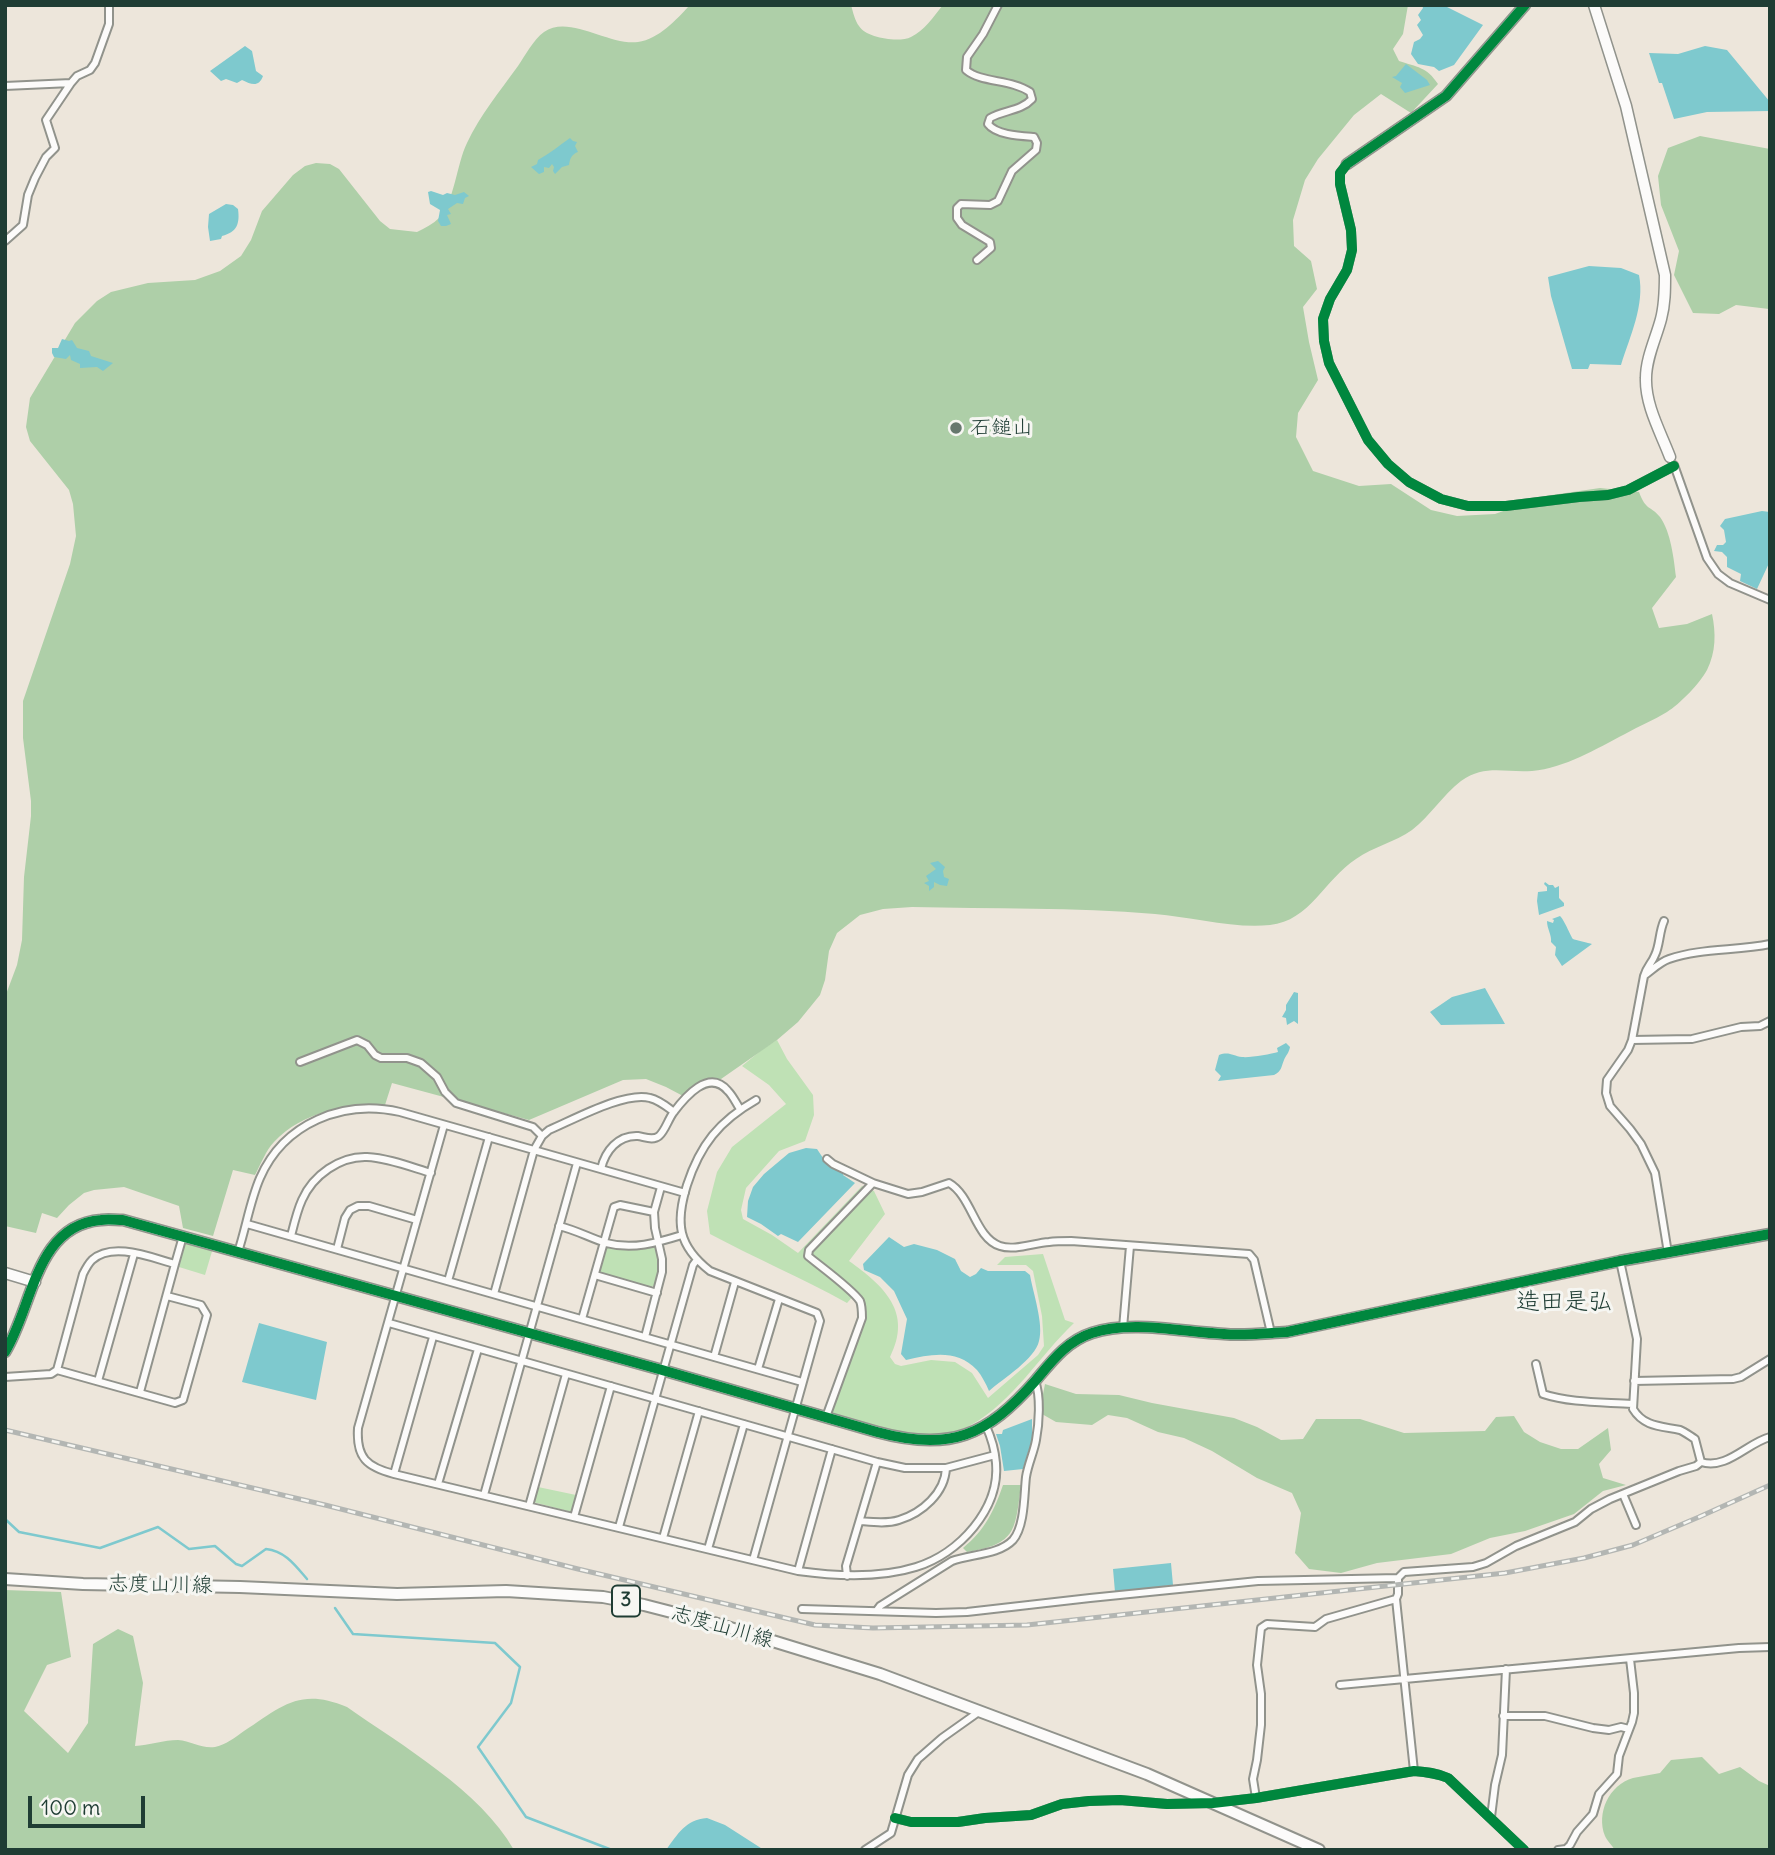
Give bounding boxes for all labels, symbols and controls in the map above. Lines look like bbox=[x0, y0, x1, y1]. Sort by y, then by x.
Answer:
place label: 石鎚山 bbox=[970, 415, 1033, 441]
marker: 石鎚山 bbox=[948, 420, 964, 436]
district label: 造田是弘 bbox=[1516, 1288, 1612, 1316]
street label: 志度山川線 bbox=[107, 1571, 213, 1599]
road number: 3 bbox=[612, 1586, 640, 1616]
street label: 志度山川線 bbox=[668, 1600, 776, 1654]
scale bar bbox=[32, 1782, 149, 1826]
text: 100 m bbox=[41, 1794, 100, 1821]

